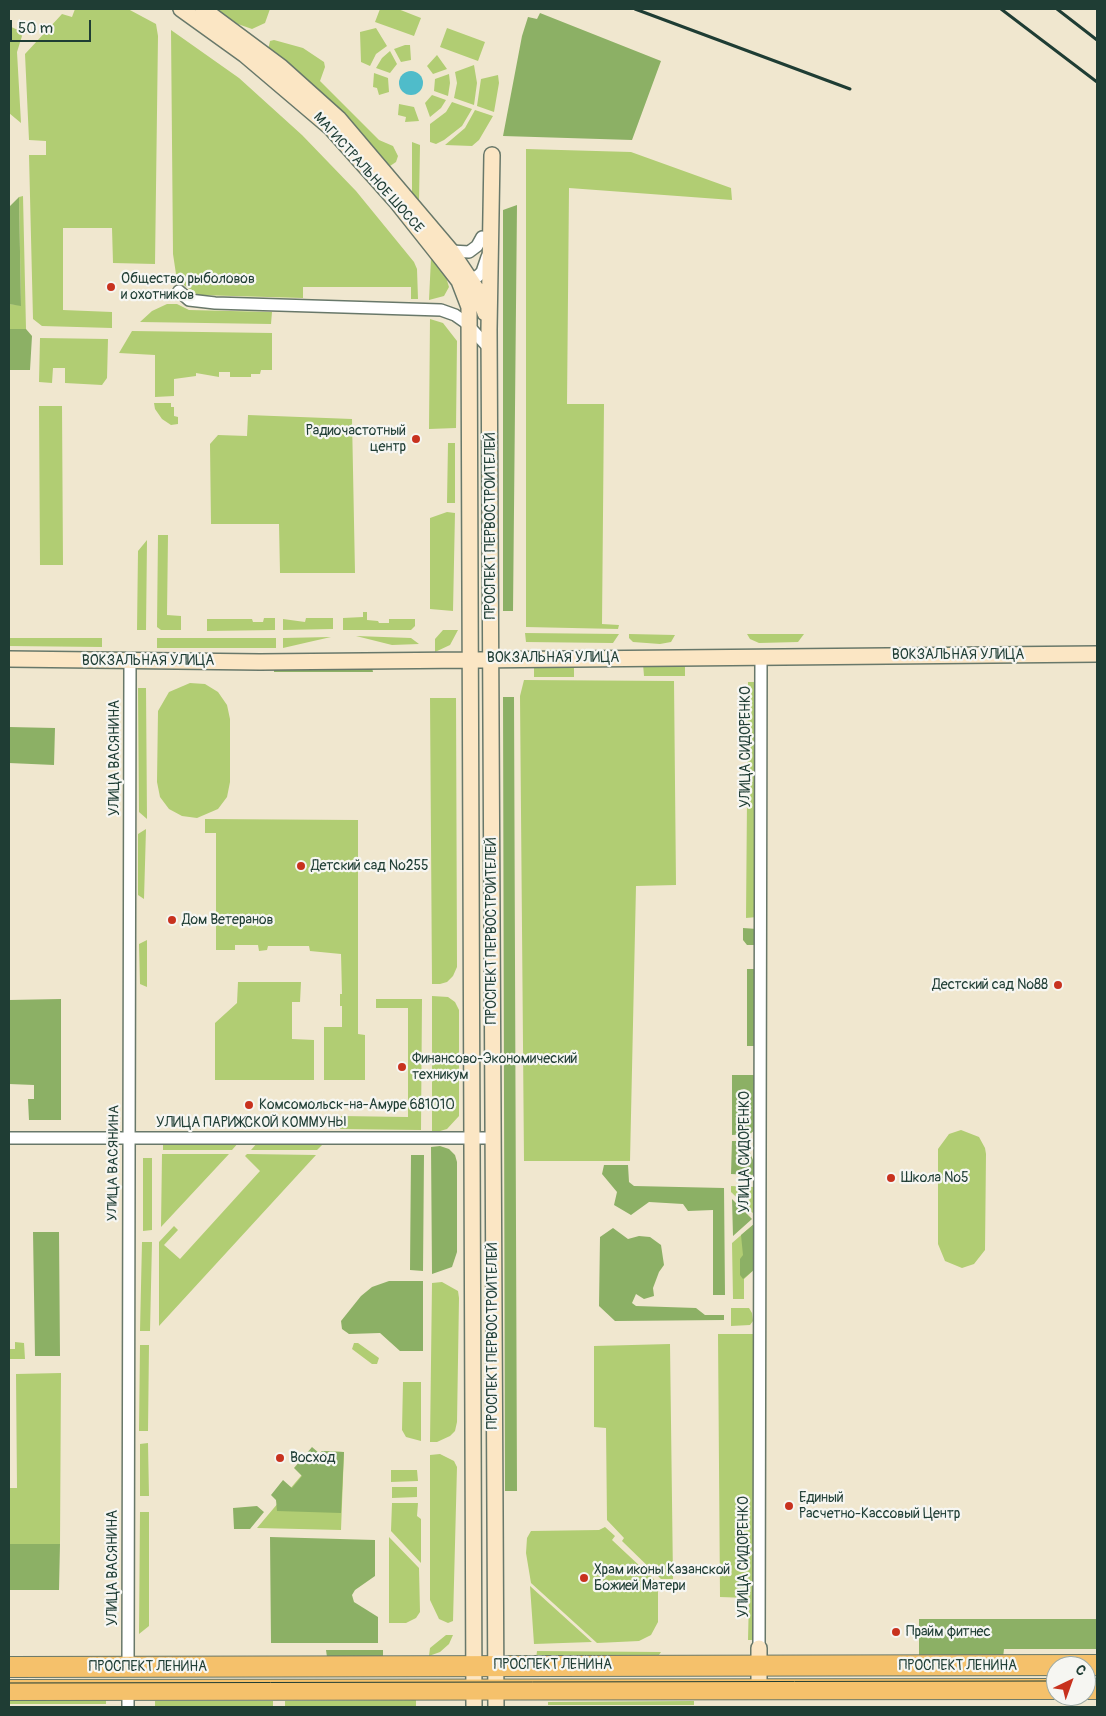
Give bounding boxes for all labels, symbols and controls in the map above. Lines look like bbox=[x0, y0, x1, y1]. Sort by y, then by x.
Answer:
scale bar bbox=[12, 10, 94, 42]
text: 50 m bbox=[18, 19, 53, 38]
street label: МАГИСТРАЛЬНОЕ ШОССЕ bbox=[309, 109, 427, 237]
place label: Общество рыболовов и охотников bbox=[121, 271, 255, 304]
marker: Общество рыболовов и охотников bbox=[105, 281, 117, 293]
place label: Радиочастотный центр bbox=[306, 423, 406, 456]
marker: Радиочастотный центр bbox=[410, 433, 422, 445]
street label: ПРОСПЕКТ ПЕРВОСТРОИТЕЛЕЙ bbox=[483, 433, 499, 619]
street label: ВОКЗАЛЬНАЯ УЛИЦА bbox=[892, 647, 1024, 663]
street label: ВОКЗАЛЬНАЯ УЛИЦА bbox=[487, 650, 619, 666]
street label: ВОКЗАЛЬНАЯ УЛИЦА bbox=[82, 653, 214, 669]
street label: УЛИЦА СИДОРЕНКО bbox=[738, 686, 754, 808]
street label: УЛИЦА ВАСЯНИНА bbox=[107, 700, 123, 816]
street label: ПРОСПЕКТ ПЕРВОСТРОИТЕЛЕЙ bbox=[484, 838, 500, 1024]
place label: Детский сад №255 bbox=[311, 858, 429, 874]
marker: Детский сад №255 bbox=[295, 860, 307, 872]
place label: Дом Ветеранов bbox=[182, 912, 273, 928]
marker: Дом Ветеранов bbox=[166, 914, 178, 926]
place label: Дестский сад №88 bbox=[932, 977, 1048, 993]
marker: Дестский сад №88 bbox=[1052, 979, 1064, 991]
place label: Финансово-Экономический техникум bbox=[412, 1051, 577, 1084]
marker: Финансово-Экономический техникум bbox=[396, 1061, 408, 1073]
street label: УЛИЦА СИДОРЕНКО bbox=[737, 1091, 753, 1213]
place label: Комсомольск-на-Амуре 681010 bbox=[259, 1097, 455, 1113]
marker: Комсомольск-на-Амуре 681010 bbox=[243, 1099, 255, 1111]
street label: УЛИЦА ВАСЯНИНА bbox=[105, 1105, 123, 1221]
street label: УЛИЦА ПАРИЖСКОЙ КОММУНЫ bbox=[156, 1115, 346, 1131]
place label: Школа №5 bbox=[901, 1170, 969, 1186]
marker: Школа №5 bbox=[885, 1172, 897, 1184]
street label: ПРОСПЕКТ ПЕРВОСТРОИТЕЛЕЙ bbox=[485, 1243, 501, 1429]
place label: Восход bbox=[290, 1450, 335, 1466]
marker: Восход bbox=[274, 1452, 286, 1464]
place label: Единый Расчетно-Кассовый Центр bbox=[799, 1490, 960, 1522]
street label: УЛИЦА СИДОРЕНКО bbox=[736, 1496, 752, 1618]
marker: Единый Расчетно-Кассовый Центр bbox=[783, 1500, 795, 1512]
street label: УЛИЦА ВАСЯНИНА bbox=[105, 1510, 121, 1626]
place label: Храм иконы Казанской Божией Матери bbox=[594, 1562, 730, 1594]
marker: Храм иконы Казанской Божией Матери bbox=[578, 1572, 590, 1584]
place label: Прайм фитнес bbox=[906, 1624, 991, 1640]
marker: Прайм фитнес bbox=[890, 1626, 902, 1638]
north arrow bbox=[1046, 1656, 1096, 1706]
street label: ПРОСПЕКТ ЛЕНИНА bbox=[494, 1657, 612, 1673]
street label: ПРОСПЕКТ ЛЕНИНА bbox=[899, 1658, 1017, 1674]
street label: ПРОСПЕКТ ЛЕНИНА bbox=[89, 1659, 207, 1675]
text: С bbox=[1072, 1661, 1090, 1679]

